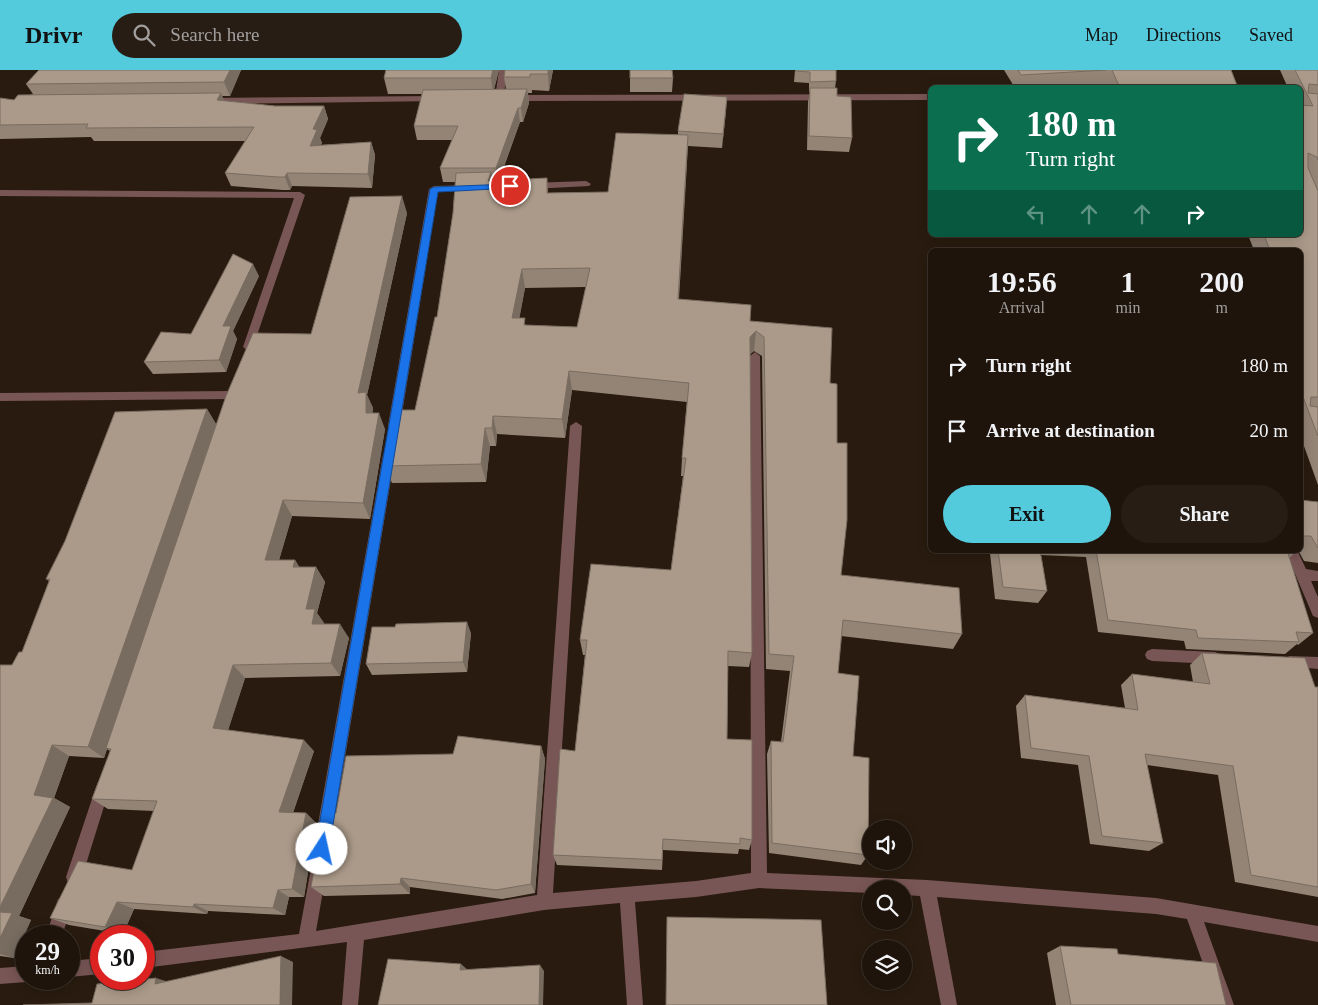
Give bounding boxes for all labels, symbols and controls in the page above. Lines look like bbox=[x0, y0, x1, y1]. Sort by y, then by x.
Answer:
search box bbox=[112, 13, 462, 58]
icon: search bbox=[130, 21, 158, 49]
text: Drivr bbox=[25, 22, 82, 48]
text: Search here bbox=[170, 24, 259, 45]
text: Map bbox=[1085, 25, 1118, 45]
text: Directions bbox=[1146, 25, 1221, 45]
text: Saved bbox=[1249, 25, 1293, 45]
icon: right bbox=[943, 105, 1008, 170]
text: 180 m bbox=[1026, 105, 1116, 144]
text: Turn right bbox=[1026, 146, 1115, 171]
pin bbox=[489, 165, 531, 207]
icon: arrive bbox=[496, 172, 524, 200]
icon: left bbox=[1022, 200, 1050, 228]
icon: ahead bbox=[1075, 200, 1103, 228]
icon: ahead bbox=[1128, 200, 1156, 228]
icon: right bbox=[1181, 200, 1209, 228]
text: 19:56 bbox=[987, 265, 1057, 298]
text: 1 bbox=[1120, 265, 1135, 298]
text: 200 bbox=[1199, 265, 1244, 298]
text: Arrival bbox=[999, 299, 1045, 316]
text: min bbox=[1116, 299, 1140, 316]
text: m bbox=[1215, 299, 1228, 316]
icon: right bbox=[943, 352, 971, 380]
text: Turn right bbox=[986, 355, 1071, 376]
text: 180 m bbox=[1240, 355, 1288, 376]
icon: arrive bbox=[943, 417, 971, 445]
text: Arrive at destination bbox=[986, 420, 1155, 441]
text: 20 m bbox=[1249, 420, 1288, 441]
button: Exit bbox=[943, 485, 1111, 543]
button: Share bbox=[1121, 485, 1288, 543]
map controls bbox=[862, 820, 912, 990]
button: sound bbox=[862, 820, 912, 870]
position arrow bbox=[295, 822, 347, 874]
button: search bbox=[862, 880, 912, 930]
speed limit sign: 30 bbox=[90, 925, 155, 990]
text: 29 bbox=[35, 938, 60, 965]
button: layers bbox=[862, 940, 912, 990]
text: km/h bbox=[35, 963, 60, 977]

